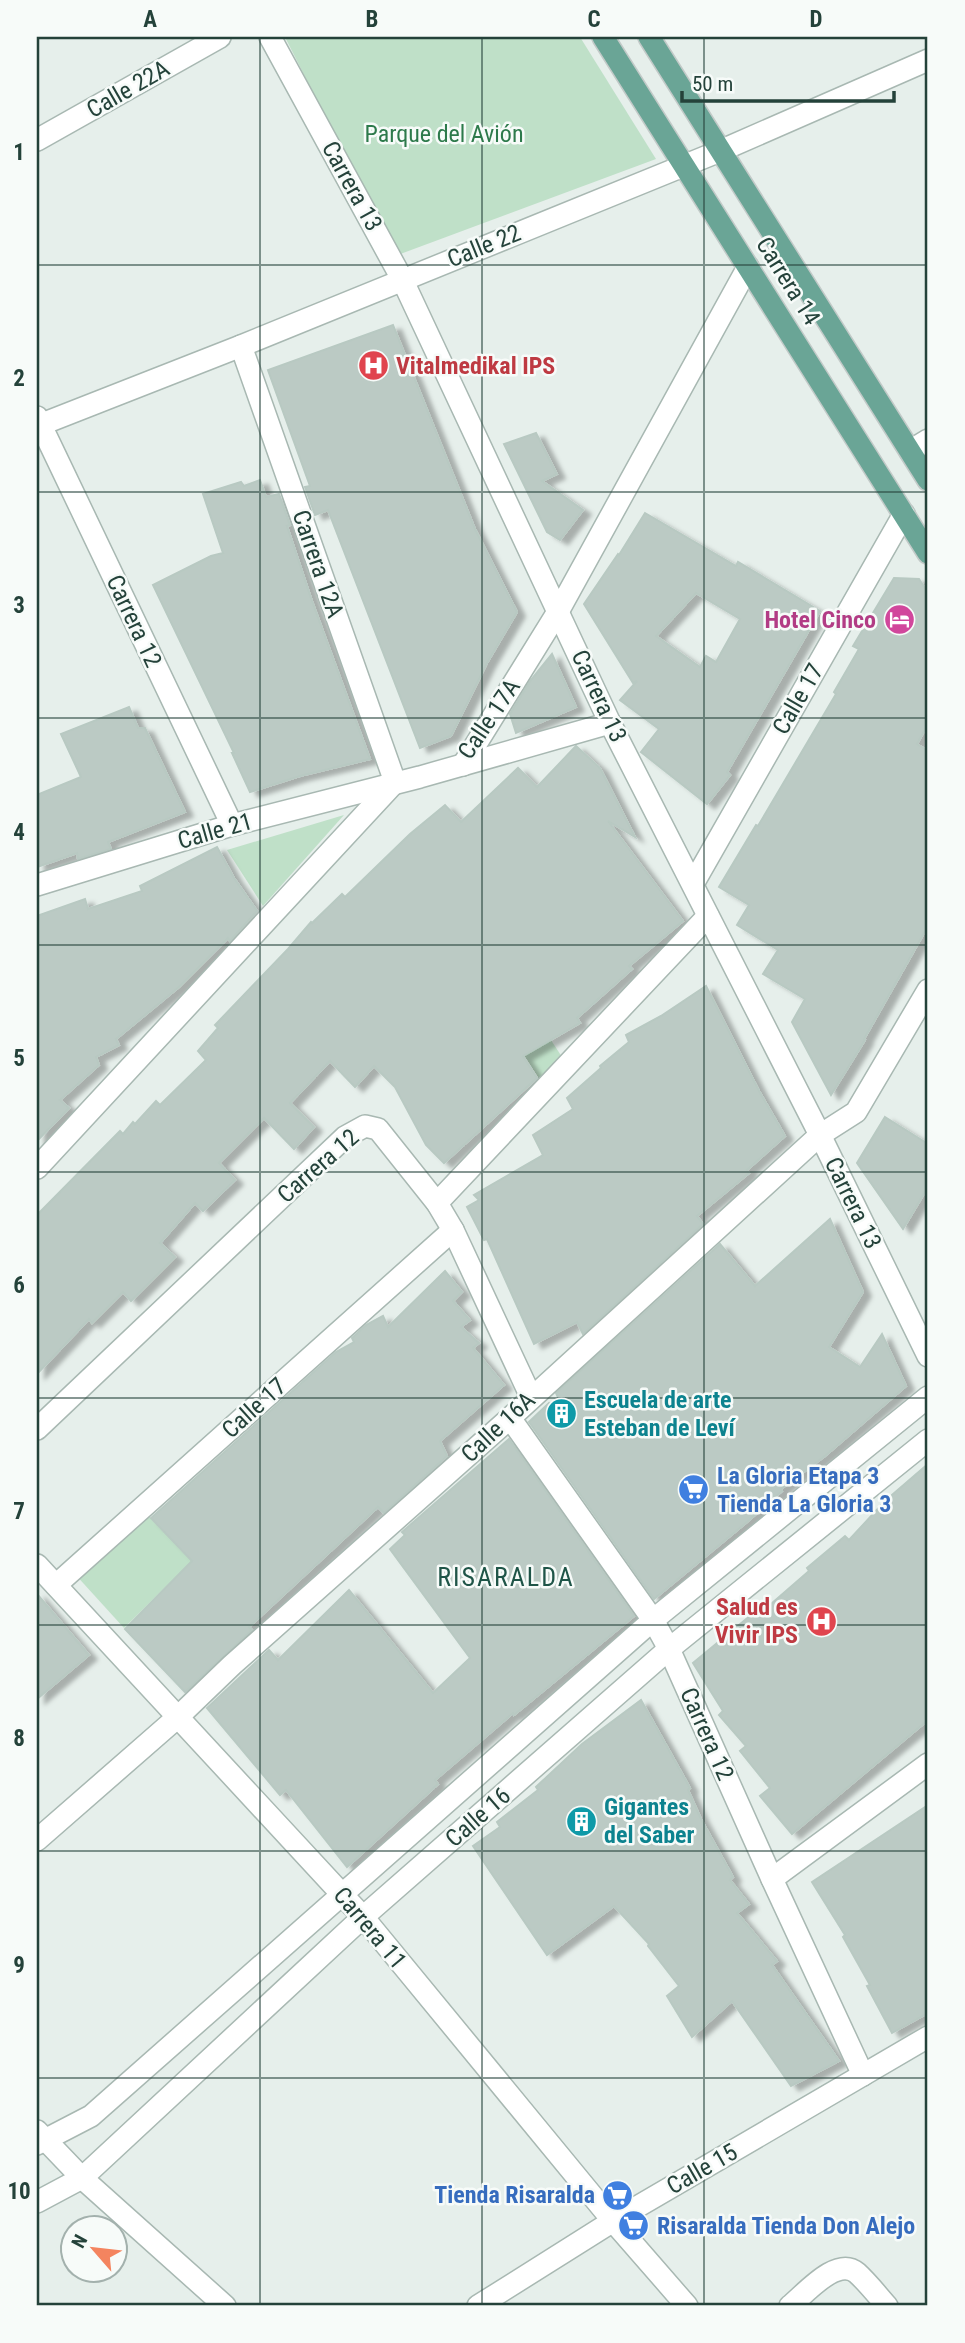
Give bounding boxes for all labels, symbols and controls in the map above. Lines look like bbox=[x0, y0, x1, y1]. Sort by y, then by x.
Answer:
text: A bbox=[143, 6, 157, 33]
text: B bbox=[366, 6, 378, 33]
text: C bbox=[587, 6, 601, 33]
text: D bbox=[810, 6, 823, 33]
street label: Calle 22A bbox=[82, 54, 174, 124]
scale bar bbox=[682, 60, 893, 104]
text: 50 m bbox=[692, 72, 733, 96]
park label: Parque del Avión bbox=[365, 120, 524, 148]
street label: Carrera 13 bbox=[316, 136, 388, 236]
text: 1 bbox=[13, 139, 25, 166]
street label: Calle 22 bbox=[443, 219, 525, 273]
street label: Carrera 14 bbox=[750, 232, 826, 330]
hospital icon: Vitalmedikal IPS bbox=[356, 349, 390, 383]
place label: Vitalmedikal IPS bbox=[396, 352, 555, 380]
text: 2 bbox=[13, 365, 25, 392]
street label: Carrera 12A bbox=[287, 506, 350, 622]
street label: Carrera 12 bbox=[101, 571, 167, 671]
text: 3 bbox=[13, 592, 25, 619]
hotel icon: Hotel Cinco bbox=[882, 603, 916, 637]
place label: Hotel Cinco bbox=[764, 606, 876, 634]
street label: Carrera 13 bbox=[566, 646, 632, 746]
street label: Calle 17 bbox=[767, 659, 829, 739]
street label: Calle 17A bbox=[452, 674, 526, 764]
street label: Calle 21 bbox=[174, 807, 256, 855]
text: 4 bbox=[13, 819, 25, 846]
text: 5 bbox=[13, 1045, 25, 1072]
street label: Carrera 12 bbox=[272, 1123, 364, 1209]
street label: Carrera 13 bbox=[819, 1153, 887, 1253]
text: 6 bbox=[13, 1272, 25, 1299]
street label: Calle 17 bbox=[216, 1372, 292, 1444]
street label: Calle 16A bbox=[455, 1386, 541, 1468]
place label: Escuela de arte Esteban de Leví bbox=[584, 1386, 737, 1442]
building icon: Escuela de arte Esteban de Leví bbox=[544, 1397, 578, 1431]
place label: La Gloria Etapa 3 Tienda La Gloria 3 bbox=[717, 1462, 891, 1518]
supermarket icon: La Gloria Etapa 3 Tienda La Gloria 3 bbox=[677, 1473, 711, 1507]
text: 7 bbox=[13, 1498, 25, 1525]
district label: RISARALDA bbox=[437, 1562, 575, 1592]
place label: Salud es Vivir IPS bbox=[715, 1593, 798, 1649]
hospital icon: Salud es Vivir IPS bbox=[804, 1604, 838, 1638]
street label: Carrera 12 bbox=[674, 1683, 740, 1785]
text: 8 bbox=[13, 1725, 25, 1752]
street label: Calle 16 bbox=[440, 1781, 516, 1853]
place label: Gigantes del Saber bbox=[604, 1793, 695, 1849]
building icon: Gigantes del Saber bbox=[564, 1804, 598, 1838]
street label: Carrera 11 bbox=[328, 1881, 412, 1975]
text: 9 bbox=[13, 1952, 25, 1979]
street label: Calle 15 bbox=[662, 2138, 742, 2200]
text: 10 bbox=[7, 2178, 31, 2205]
supermarket icon: Tienda Risaralda bbox=[601, 2178, 635, 2212]
place label: Tienda Risaralda bbox=[434, 2181, 595, 2209]
supermarket icon: Risaralda Tienda Don Alejo bbox=[617, 2209, 651, 2243]
place label: Risaralda Tienda Don Alejo bbox=[657, 2212, 915, 2240]
north arrow bbox=[60, 2214, 130, 2284]
text: N bbox=[67, 2231, 92, 2252]

